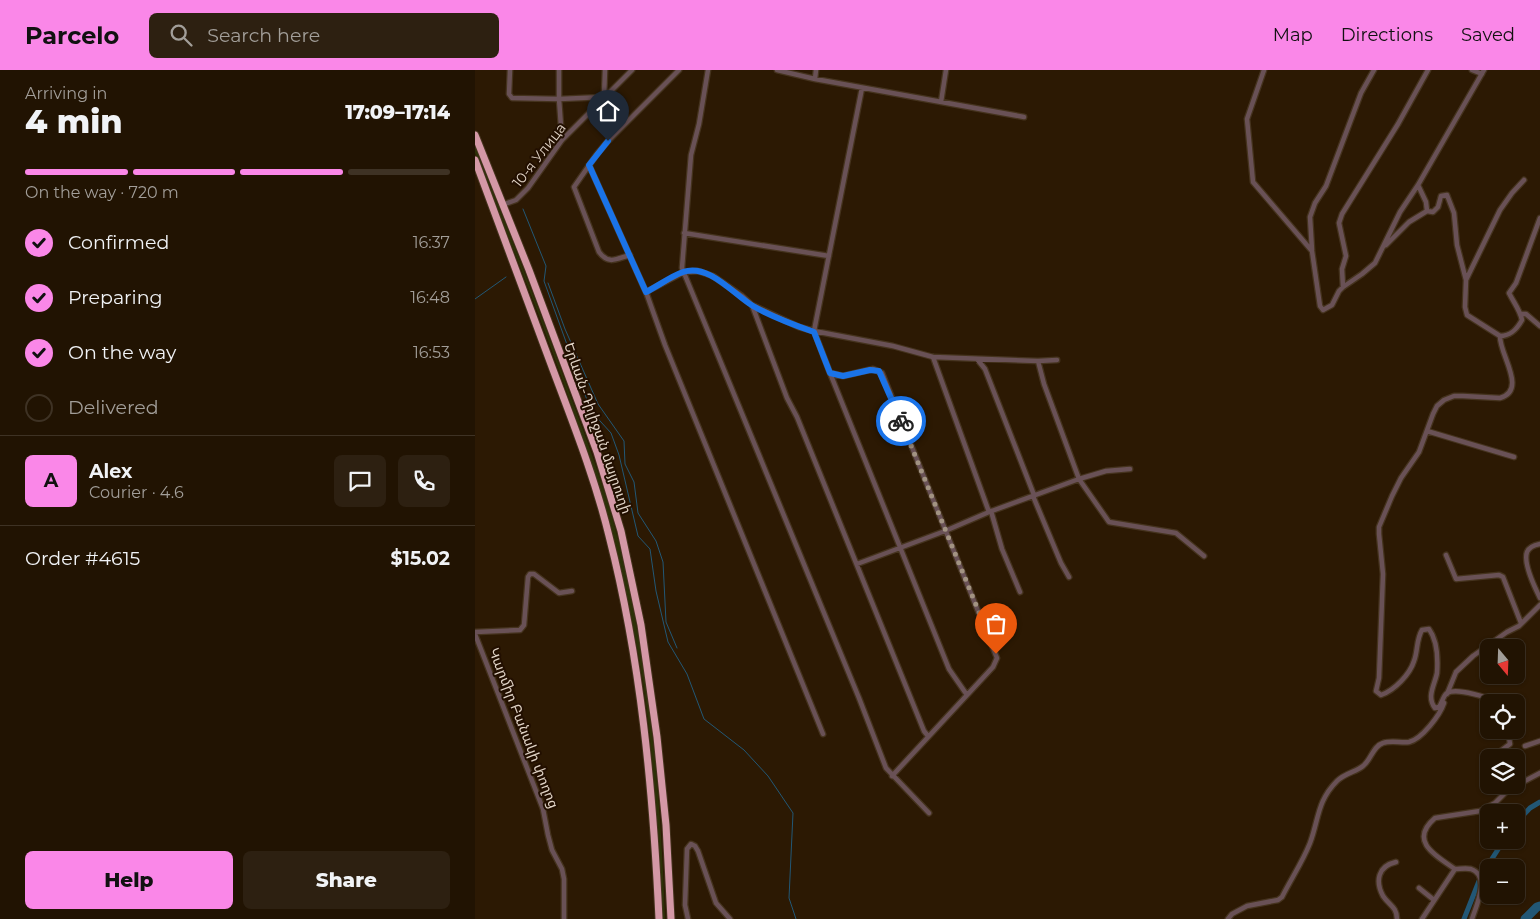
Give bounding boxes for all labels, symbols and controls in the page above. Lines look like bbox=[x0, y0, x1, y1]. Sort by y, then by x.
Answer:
search box bbox=[149, 13, 499, 58]
text: Parcelo bbox=[25, 21, 119, 50]
icon: search bbox=[167, 21, 195, 49]
text: Search here bbox=[207, 24, 320, 47]
text: Map bbox=[1273, 24, 1313, 46]
text: Directions bbox=[1341, 24, 1433, 46]
text: Saved bbox=[1461, 24, 1515, 46]
text: Arriving in bbox=[25, 84, 107, 103]
pin bbox=[587, 90, 629, 141]
icon: home bbox=[594, 97, 622, 125]
text: 17:09–17:14 bbox=[345, 101, 450, 124]
text: 4 min bbox=[25, 102, 122, 141]
street label: 10-я Улица bbox=[508, 119, 570, 191]
text: On the way · 720 m bbox=[25, 183, 179, 202]
icon: check bbox=[25, 229, 53, 257]
text: Confirmed bbox=[68, 231, 169, 254]
text: 16:37 bbox=[413, 233, 450, 252]
icon: check bbox=[25, 284, 53, 312]
text: Preparing bbox=[68, 286, 163, 309]
text: 16:48 bbox=[410, 288, 450, 307]
icon: check bbox=[25, 339, 53, 367]
street label: Երևան-Դիլիջան մայրուղի bbox=[560, 340, 636, 516]
text: On the way bbox=[68, 341, 176, 364]
text: 16:53 bbox=[413, 343, 450, 362]
text: Delivered bbox=[68, 396, 159, 419]
courier bbox=[876, 396, 926, 446]
icon: bike bbox=[887, 407, 915, 435]
button: chat bbox=[334, 455, 386, 507]
button: phone bbox=[398, 455, 450, 507]
text: Alex bbox=[89, 460, 132, 483]
text: A bbox=[44, 469, 58, 492]
text: Courier · 4.6 bbox=[89, 483, 184, 502]
text: Order #4615 bbox=[25, 547, 140, 570]
text: $15.02 bbox=[391, 547, 450, 570]
pin bbox=[975, 603, 1017, 654]
icon: bag bbox=[982, 610, 1010, 638]
north arrow bbox=[1480, 639, 1525, 684]
map controls bbox=[1480, 639, 1525, 904]
street label: Կարմիր Բանակի փողոց bbox=[485, 645, 563, 811]
button: locate bbox=[1480, 694, 1525, 739]
button: layers bbox=[1480, 749, 1525, 794]
button: + bbox=[1480, 804, 1525, 849]
button: Help bbox=[25, 851, 233, 909]
button: Share bbox=[243, 851, 450, 909]
button: − bbox=[1480, 859, 1525, 904]

